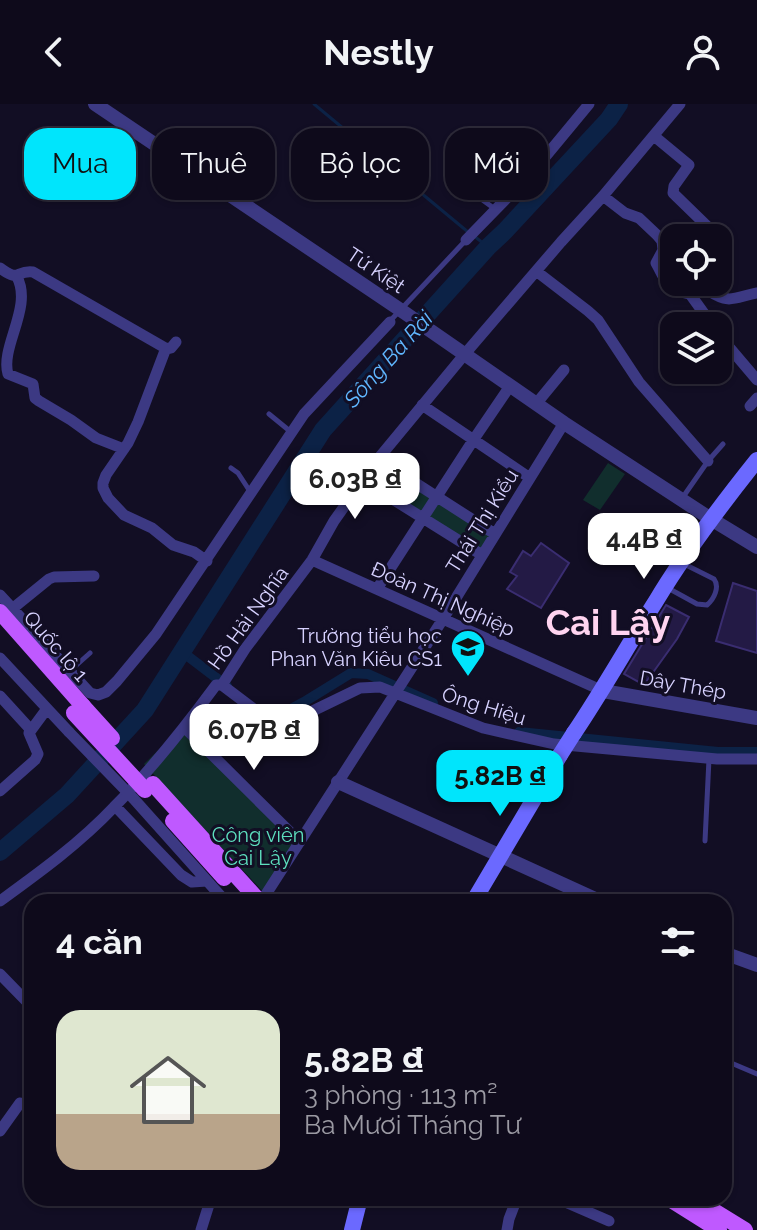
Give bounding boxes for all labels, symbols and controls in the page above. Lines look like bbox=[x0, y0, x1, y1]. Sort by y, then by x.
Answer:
icon: back bbox=[32, 30, 76, 74]
icon: person bbox=[681, 30, 725, 74]
text: Nestly bbox=[323, 31, 434, 73]
chip: Mua bbox=[24, 128, 136, 200]
chip: Thuê bbox=[152, 128, 275, 200]
chip: Bộ lọc bbox=[291, 128, 429, 200]
chip: Mới bbox=[445, 128, 548, 200]
map controls bbox=[660, 224, 732, 384]
button: locate bbox=[660, 224, 732, 296]
street label: Tứ Kiệt bbox=[342, 242, 410, 298]
water label: Sông Ba Rài bbox=[337, 305, 439, 413]
button: layers bbox=[660, 312, 732, 384]
pin: 6.03B ₫ bbox=[281, 453, 429, 521]
text: 6.03B ₫ bbox=[309, 464, 401, 494]
street label: Thái Thị Kiểu bbox=[441, 465, 523, 577]
pin: 4.4B ₫ bbox=[579, 513, 709, 581]
text: 4.4B ₫ bbox=[606, 524, 682, 554]
street label: Đoàn Thị Nghiệp bbox=[368, 557, 518, 641]
street label: Hồ Hải Nghĩa bbox=[203, 562, 293, 674]
district label: Cai Lậy bbox=[546, 601, 671, 643]
street label: Quốc lộ 1 bbox=[19, 606, 94, 687]
place label: Trường tiểu học Phan Văn Kiêu CS1 bbox=[270, 624, 442, 671]
school or university icon: Trường tiểu học Phan Văn Kiêu CS1 bbox=[449, 628, 487, 678]
street label: Dây Thép bbox=[638, 666, 728, 704]
street label: Ông Hiệu bbox=[439, 682, 529, 730]
pin: 6.07B ₫ bbox=[180, 704, 328, 772]
text: 6.07B ₫ bbox=[208, 715, 300, 745]
pin: 5.82B ₫ bbox=[426, 750, 574, 818]
text: 5.82B ₫ bbox=[454, 761, 546, 791]
park label: Công viên Cai Lậy bbox=[212, 823, 304, 870]
icon: filters bbox=[656, 920, 700, 964]
text: 4 căn bbox=[56, 922, 143, 962]
text: 5.82B ₫ bbox=[304, 1040, 423, 1080]
icon: home bbox=[120, 1042, 216, 1138]
text: 3 phòng · 113 m² bbox=[304, 1080, 497, 1110]
text: Ba Mươi Tháng Tư bbox=[304, 1110, 521, 1140]

